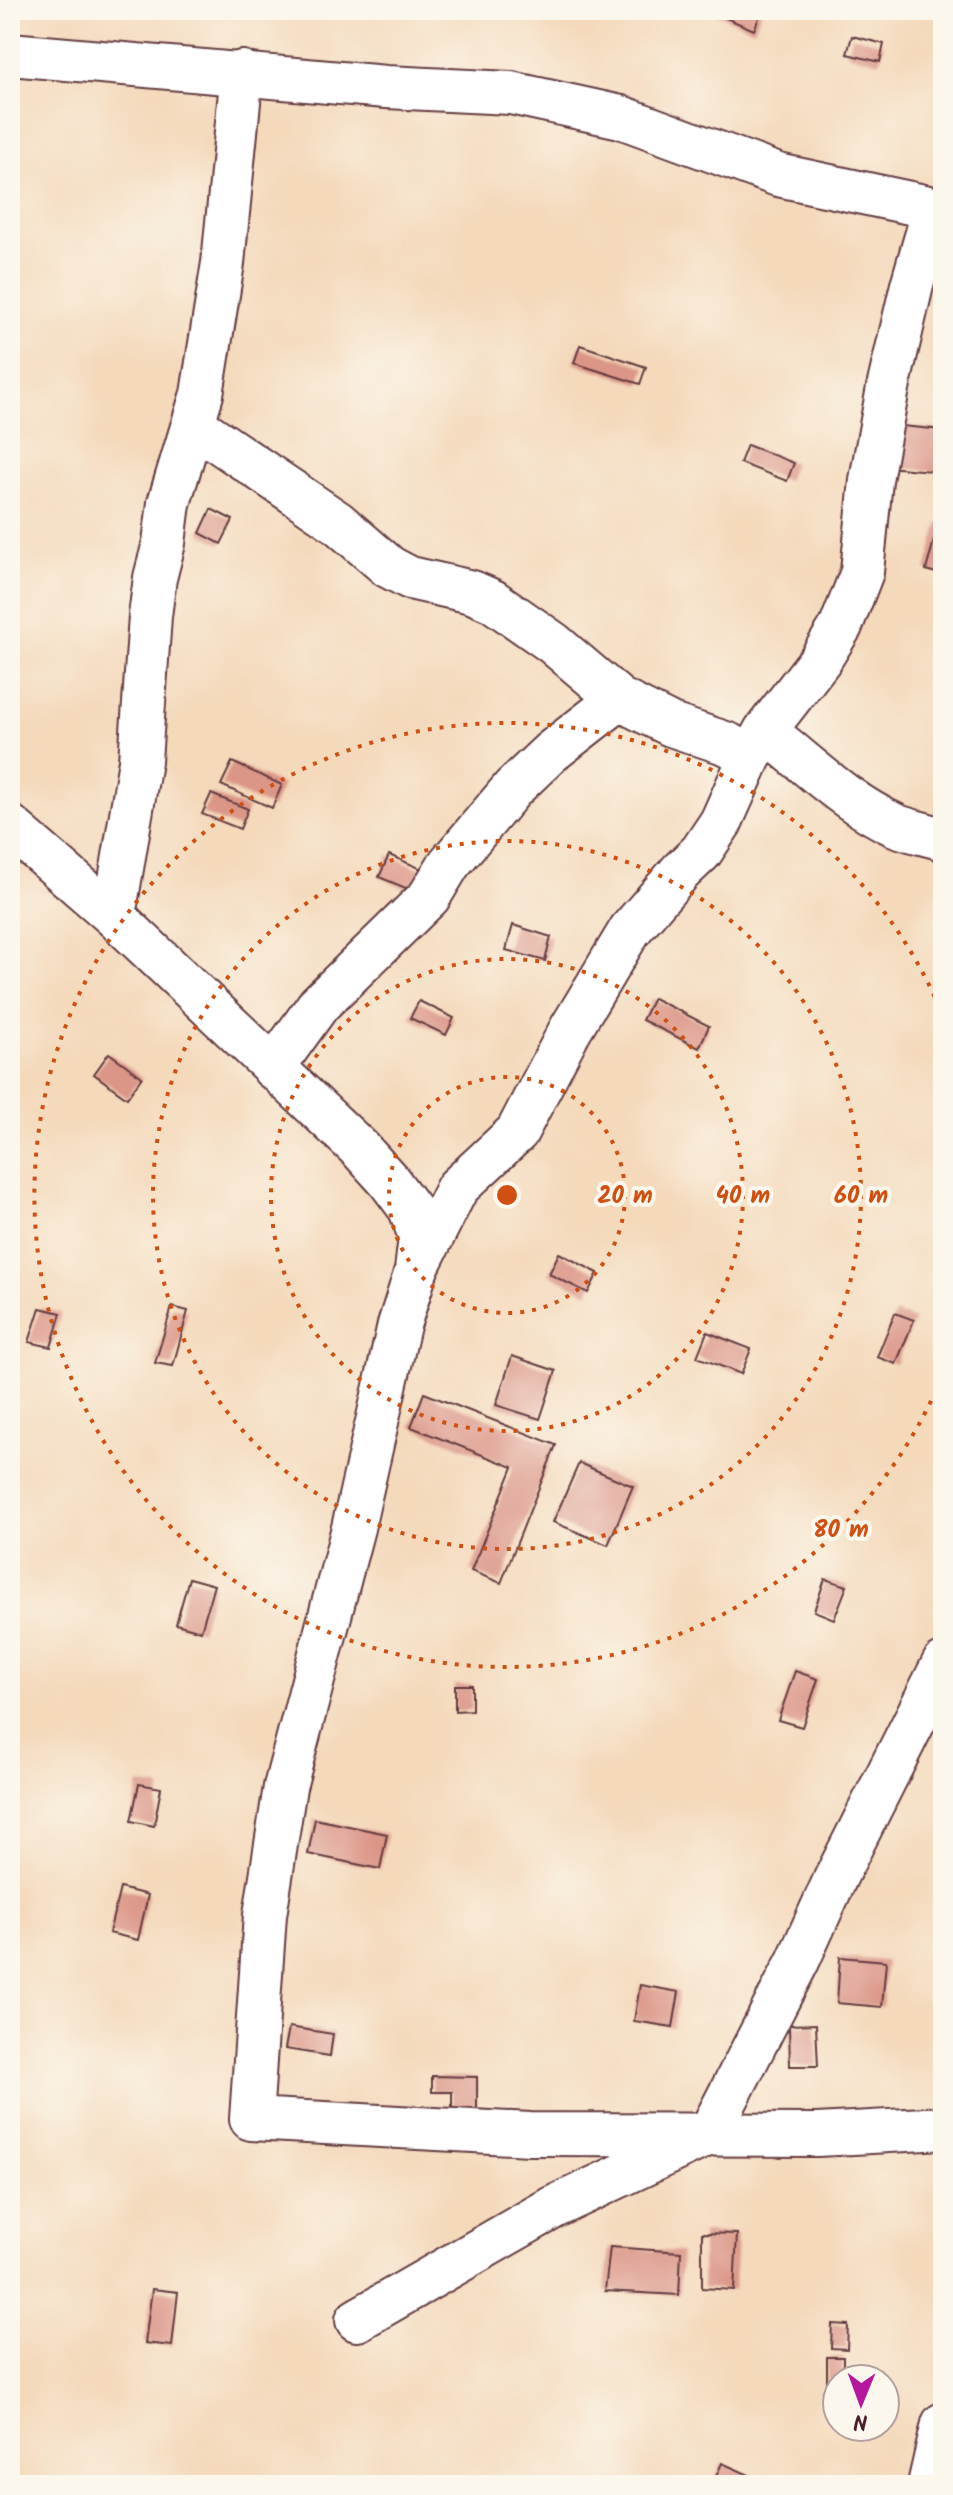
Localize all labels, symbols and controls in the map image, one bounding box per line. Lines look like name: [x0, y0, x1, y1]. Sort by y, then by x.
text: 20 m: [597, 1177, 653, 1216]
text: 40 m: [716, 1177, 770, 1216]
text: 60 m: [834, 1177, 888, 1216]
centre of rings: [493, 1181, 521, 1209]
text: 80 m: [813, 1511, 869, 1550]
north arrow: [821, 2363, 901, 2443]
text: N: [853, 2403, 868, 2438]

